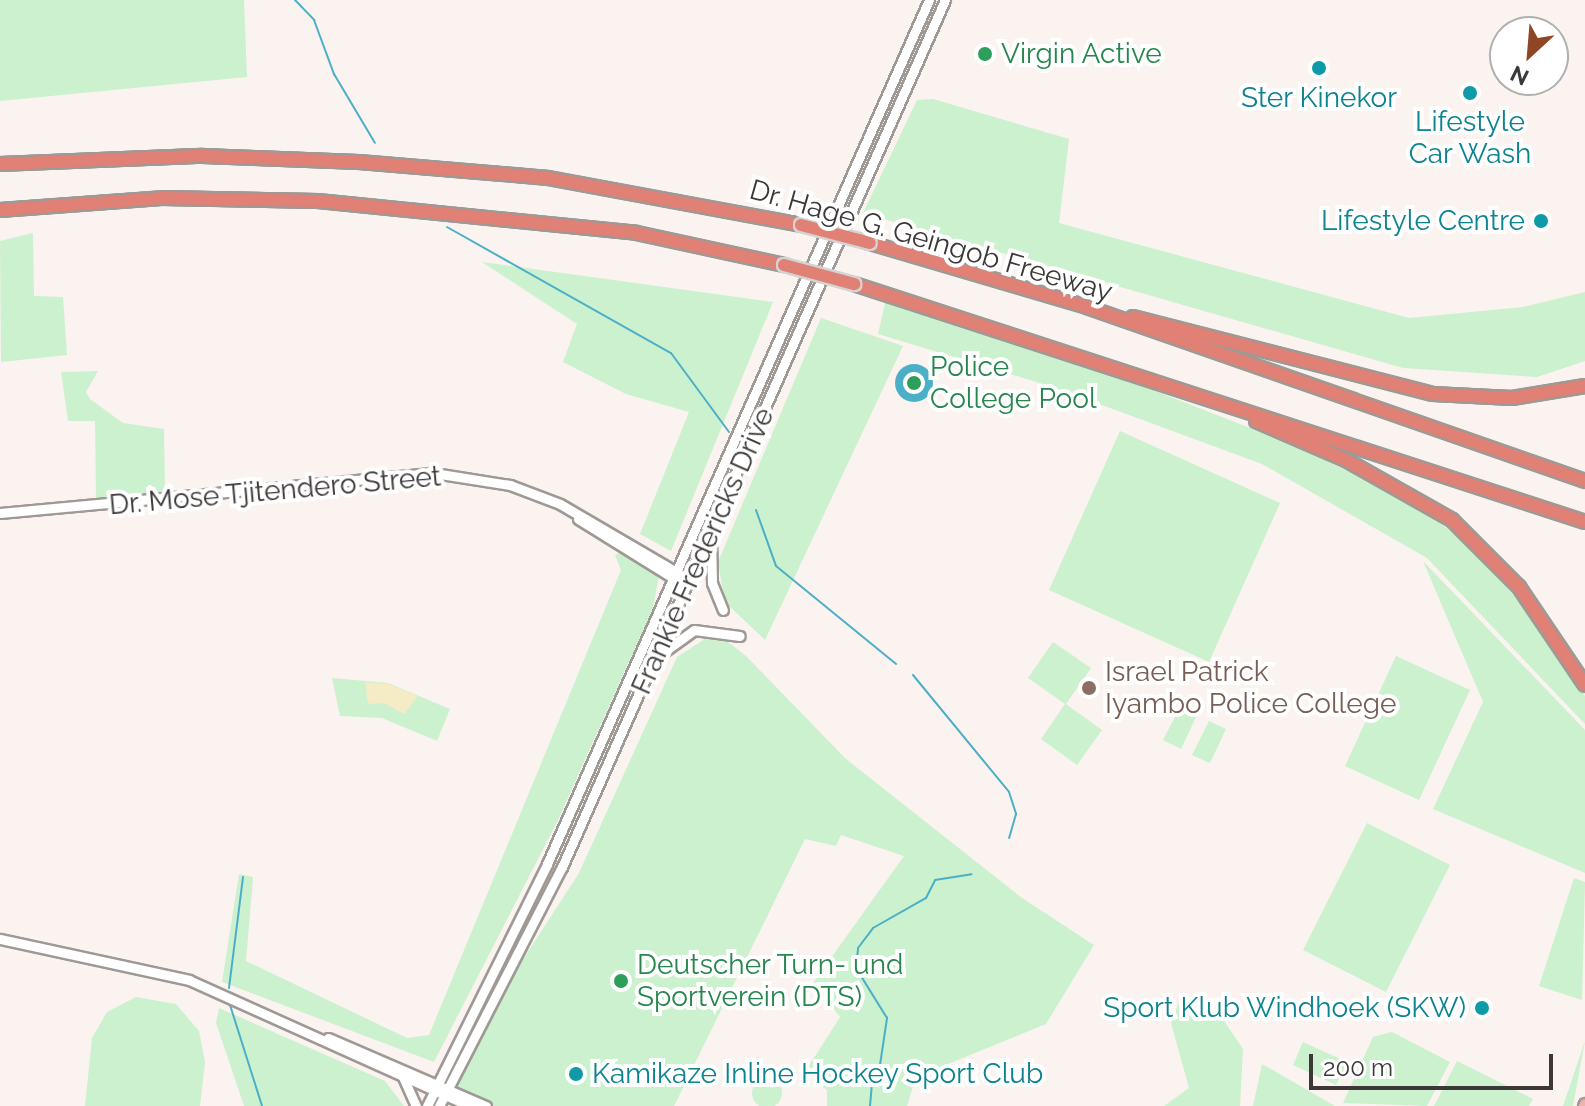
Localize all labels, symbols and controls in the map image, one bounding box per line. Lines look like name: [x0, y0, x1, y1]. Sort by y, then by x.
north arrow: [1489, 16, 1569, 96]
place label: Virgin Active: [1001, 37, 1163, 71]
marker: Virgin Active: [976, 45, 994, 63]
marker: Ster Kinekor: [1310, 59, 1328, 77]
text: N: [1506, 60, 1533, 91]
place label: Ster Kinekor: [1241, 81, 1397, 115]
marker: Lifestyle Car Wash: [1461, 84, 1479, 102]
place label: Lifestyle Car Wash: [1408, 105, 1532, 171]
street label: Dr. Hage G. Geingob Freeway: [746, 173, 1116, 309]
place label: Lifestyle Centre: [1321, 204, 1525, 238]
marker: Lifestyle Centre: [1532, 212, 1550, 230]
place label: Police College Pool: [930, 350, 1096, 416]
marker: Police College Pool: [905, 374, 923, 392]
street label: Frankie Fredericks Drive: [625, 403, 781, 699]
street label: Dr. Mose Tjitendero Street: [107, 460, 443, 522]
place label: Israel Patrick Iyambo Police College: [1105, 655, 1396, 721]
marker: Israel Patrick Iyambo Police College: [1080, 679, 1098, 697]
place label: Deutscher Turn- und Sportverein (DTS): [637, 948, 905, 1014]
marker: Deutscher Turn- und Sportverein (DTS): [612, 972, 630, 990]
place label: Sport Klub Windhoek (SKW): [1102, 991, 1466, 1025]
marker: Sport Klub Windhoek (SKW): [1473, 999, 1491, 1017]
scale bar: [1313, 1038, 1557, 1088]
text: 200 m: [1323, 1053, 1393, 1082]
place label: Kamikaze Inline Hockey Sport Club: [592, 1057, 1044, 1091]
marker: Kamikaze Inline Hockey Sport Club: [567, 1065, 585, 1083]

